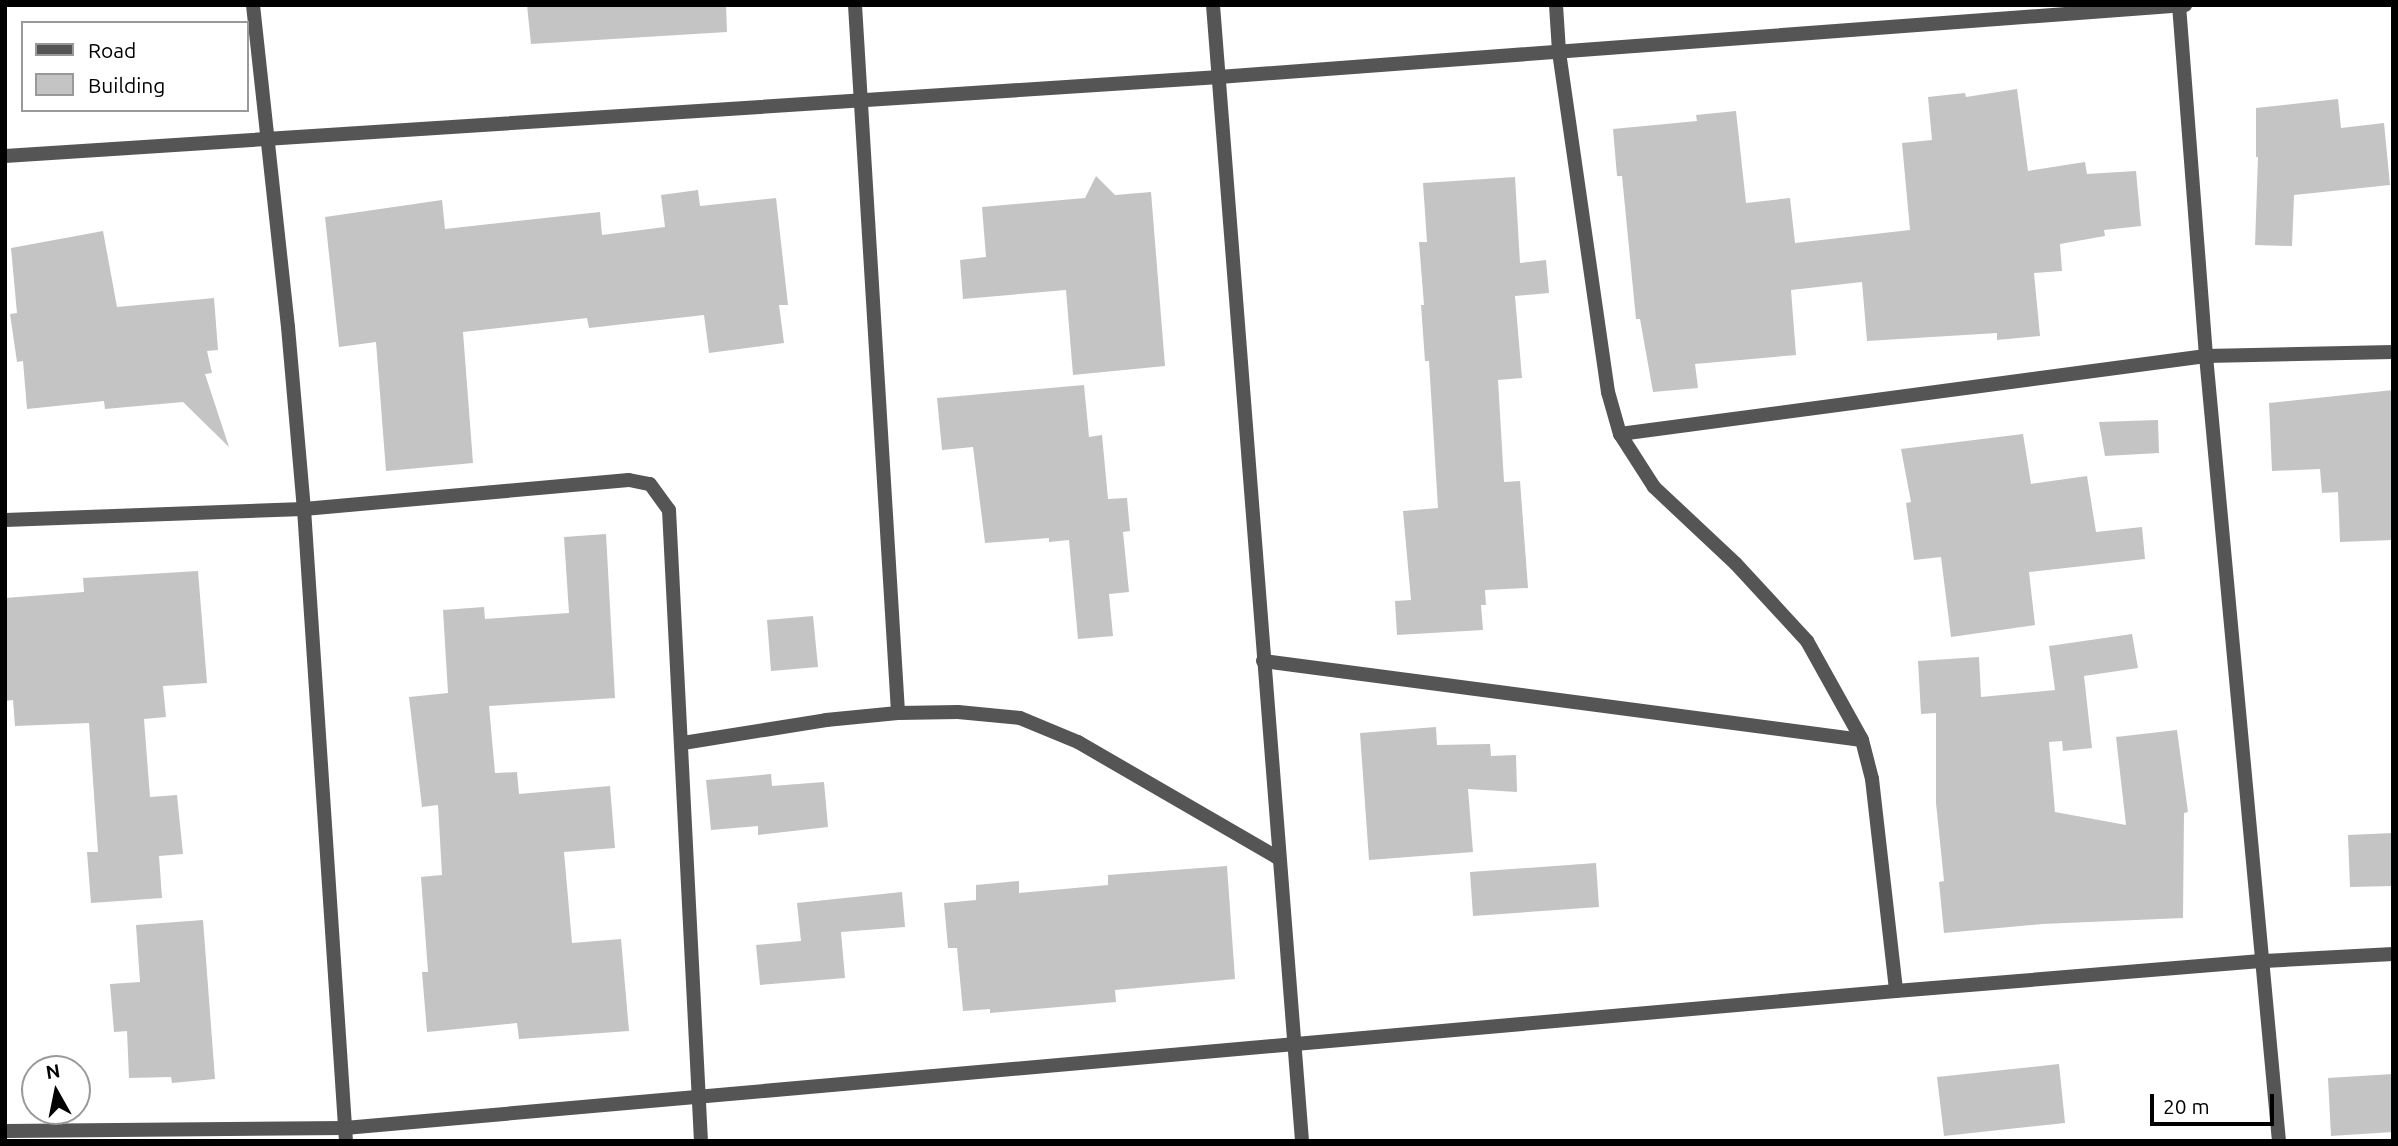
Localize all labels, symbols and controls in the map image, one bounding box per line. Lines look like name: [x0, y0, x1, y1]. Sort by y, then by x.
legend: [21, 21, 248, 112]
text: Road: [88, 38, 136, 62]
text: Building: [88, 73, 165, 97]
north arrow: [21, 1055, 91, 1125]
text: N: [44, 1059, 62, 1083]
scale bar: [2153, 1080, 2277, 1124]
text: 20 m: [2163, 1094, 2210, 1118]

